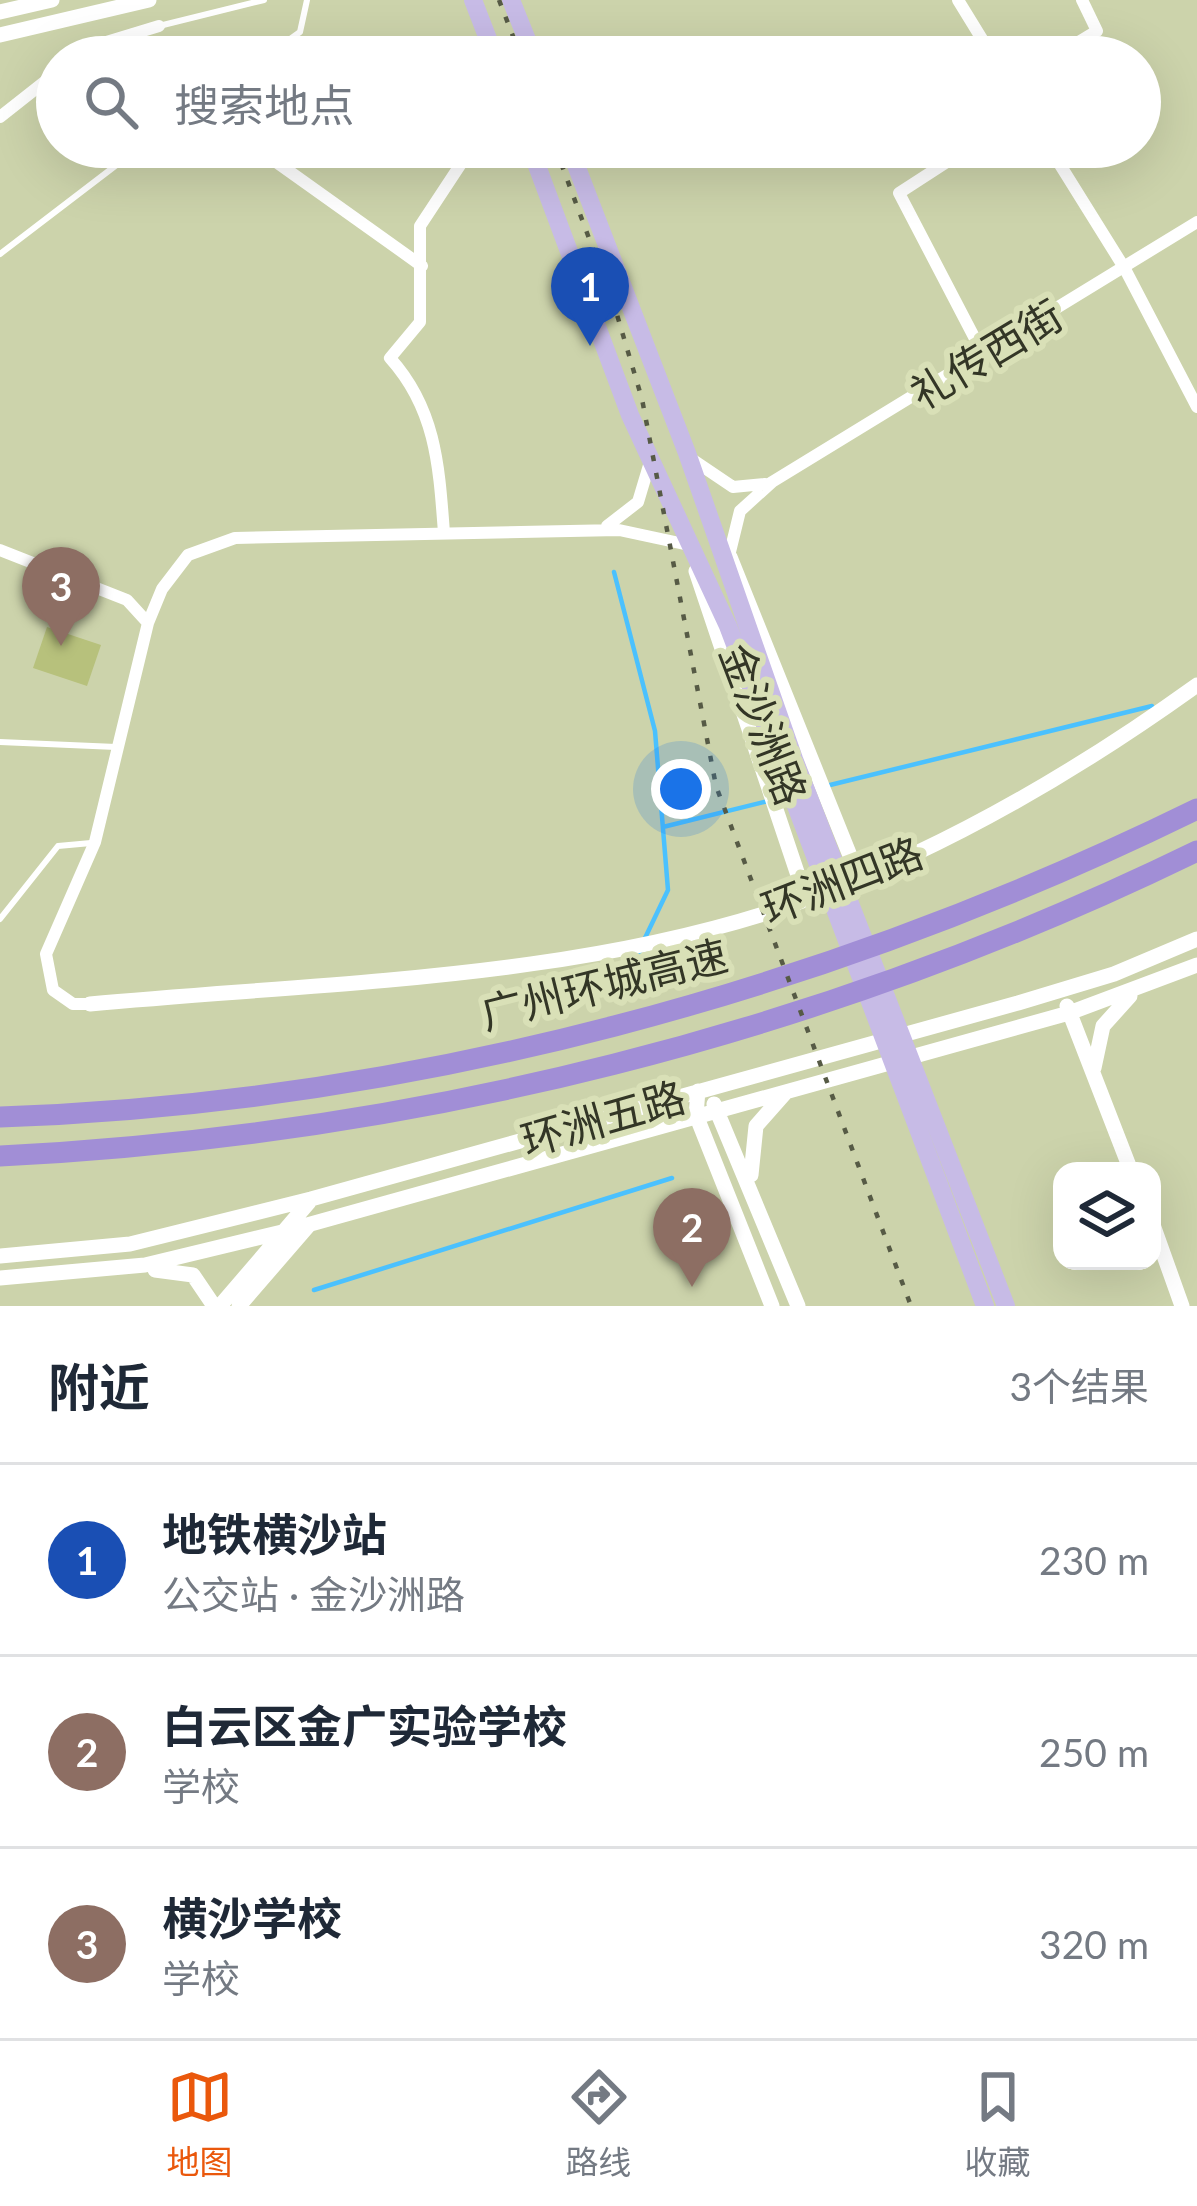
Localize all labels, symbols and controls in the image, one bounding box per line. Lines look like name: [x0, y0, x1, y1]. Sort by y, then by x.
search box: [36, 36, 1161, 168]
icon: search: [78, 69, 144, 135]
text: 搜索地点: [174, 78, 354, 132]
pin: 1: [551, 247, 629, 346]
street label: 礼传西街: [901, 289, 1071, 419]
pin: 3: [22, 547, 100, 646]
street label: 金沙洲路: [711, 637, 817, 811]
your location: [651, 759, 711, 819]
street label: 环洲四路: [755, 827, 929, 933]
street label: 广州环城高速: [476, 929, 732, 1039]
street label: 环洲五路: [515, 1071, 691, 1165]
map controls: [1053, 1162, 1161, 1270]
button: layers: [1053, 1162, 1161, 1270]
pin: 2: [653, 1188, 731, 1287]
text: 附近: [48, 1356, 150, 1417]
text: 3个结果: [1009, 1363, 1149, 1409]
text: 地铁横沙站: [162, 1507, 387, 1561]
text: 1: [76, 1537, 98, 1583]
text: 230 m: [1039, 1537, 1149, 1583]
text: 公交站 · 金沙洲路: [162, 1571, 465, 1617]
text: 白云区金广实验学校: [162, 1699, 567, 1753]
text: 2: [76, 1729, 98, 1775]
text: 250 m: [1039, 1729, 1149, 1775]
text: 学校: [162, 1763, 240, 1809]
text: 横沙学校: [162, 1891, 342, 1945]
text: 3: [76, 1921, 98, 1967]
text: 320 m: [1039, 1921, 1149, 1967]
text: 学校: [162, 1955, 240, 2001]
tab: 地图: [167, 2064, 233, 2184]
tab: 路线: [566, 2064, 632, 2184]
tab: 收藏: [965, 2064, 1031, 2184]

